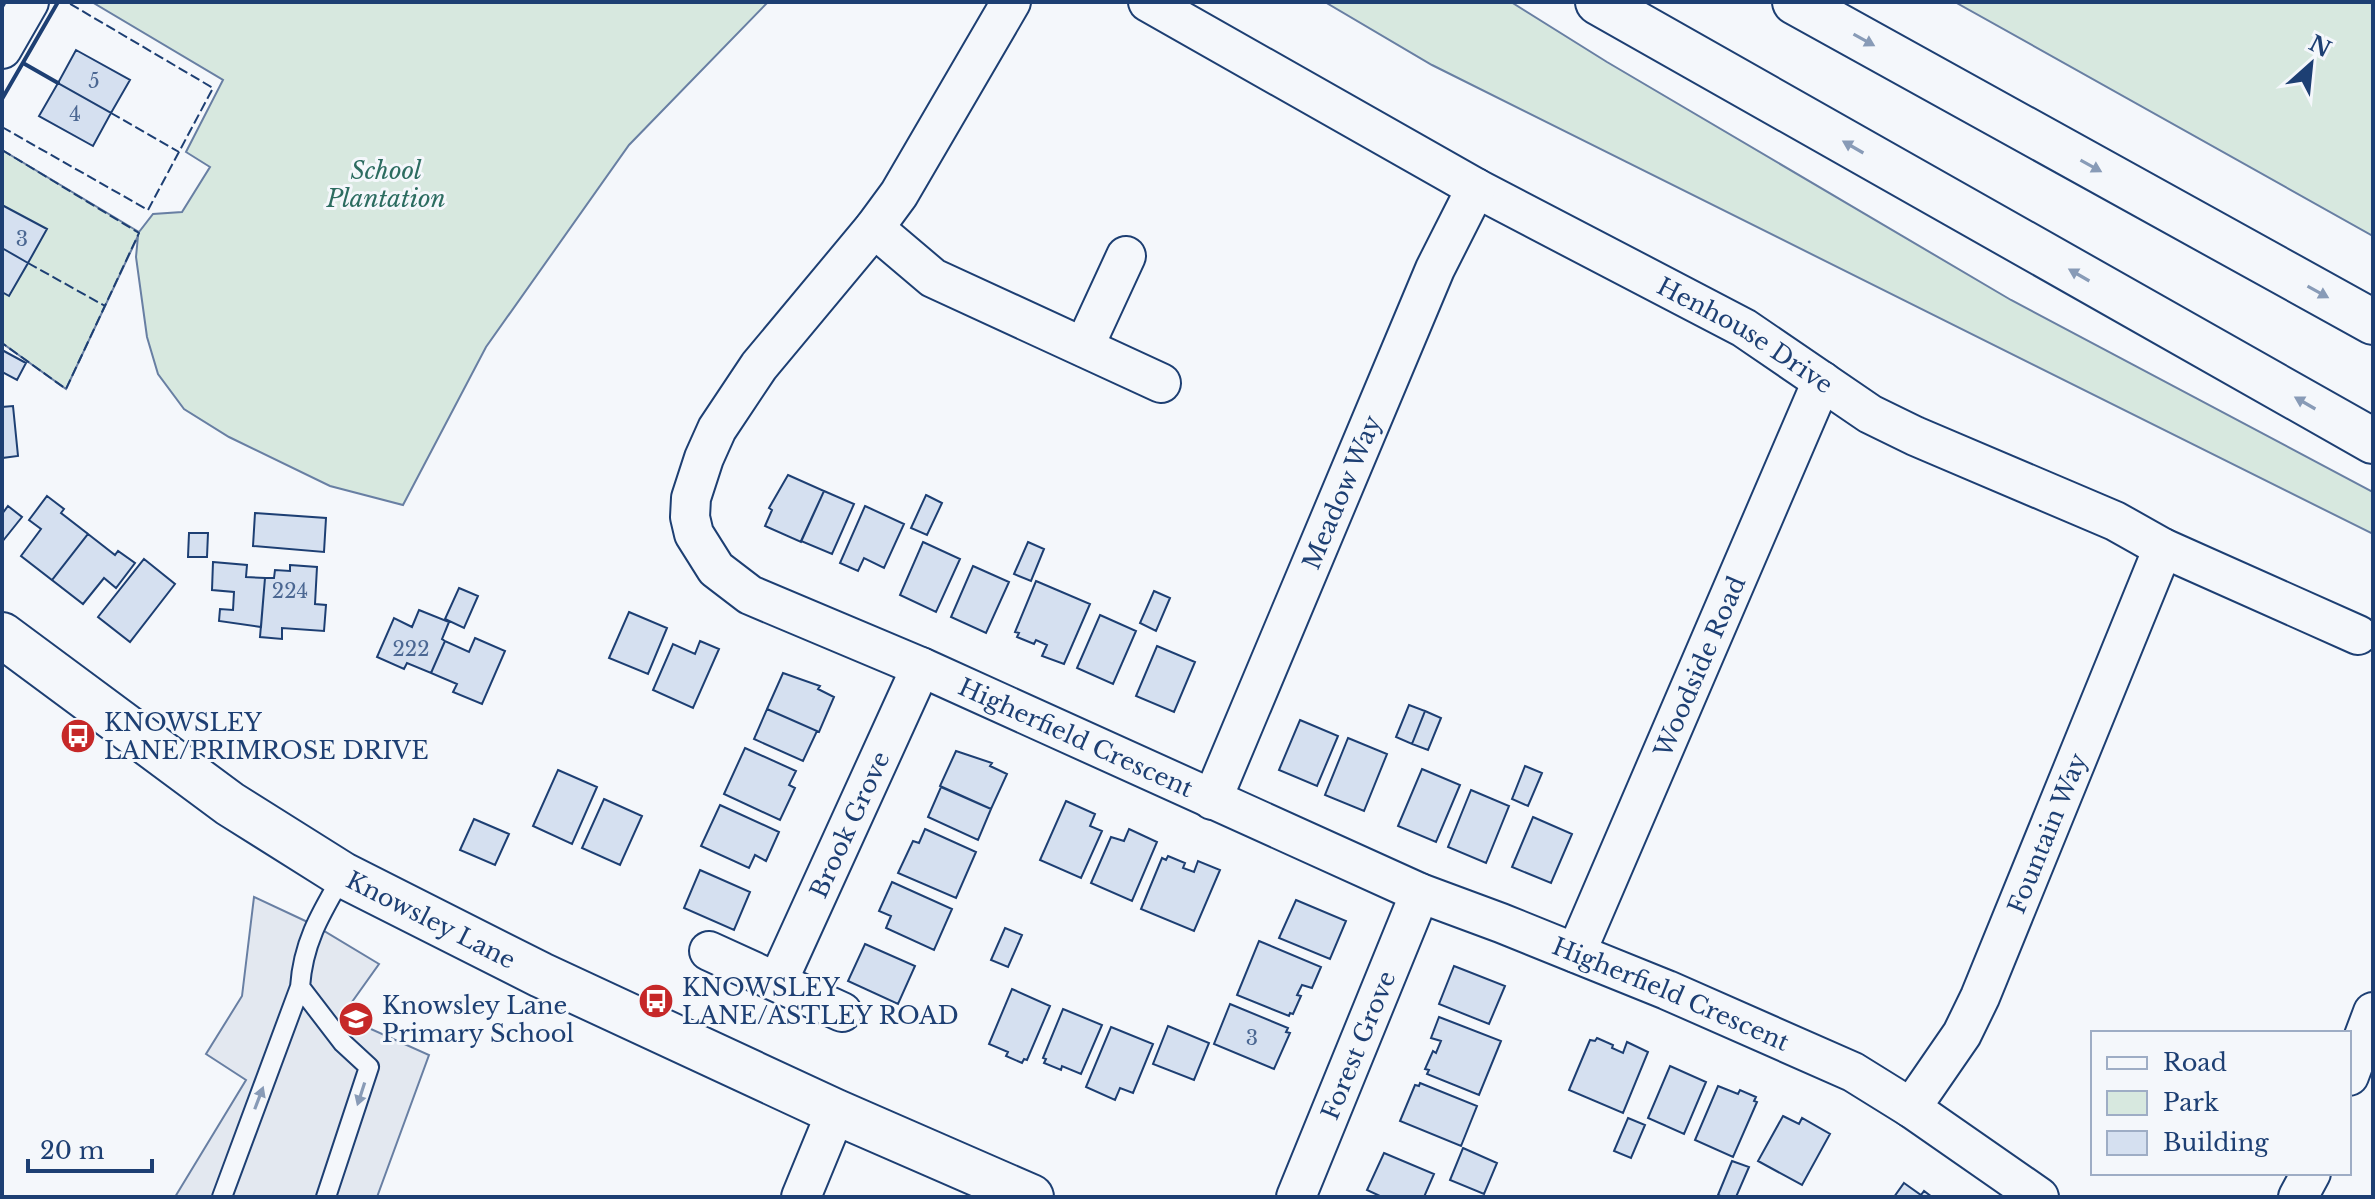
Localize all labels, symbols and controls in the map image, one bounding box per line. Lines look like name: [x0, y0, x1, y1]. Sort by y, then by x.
north arrow: [2271, 24, 2351, 104]
text: N: [2305, 30, 2335, 63]
one-way arrow: [1852, 33, 1875, 47]
house number: 5: [88, 69, 100, 93]
house number: 4: [69, 102, 81, 126]
one-way arrow: [1842, 140, 1864, 154]
park label: School Plantation: [325, 156, 446, 213]
one-way arrow: [2080, 159, 2102, 173]
house number: 3: [16, 227, 28, 251]
one-way arrow: [2068, 268, 2090, 282]
street label: Henhouse Drive: [1653, 271, 1839, 399]
one-way arrow: [2307, 285, 2330, 299]
one-way arrow: [2294, 396, 2316, 410]
street label: Meadow Way: [1296, 410, 1387, 573]
street label: Woodside Road: [1647, 572, 1751, 762]
house number: 224: [272, 579, 308, 603]
house number: 222: [393, 637, 429, 661]
street label: Higherfield Crescent: [954, 672, 1198, 803]
place label: KNOWSLEY LANE/PRIMROSE DRIVE: [104, 708, 429, 765]
bus stop icon: KNOWSLEY LANE/PRIMROSE DRIVE: [59, 717, 97, 755]
street label: Brook Grove: [803, 747, 895, 902]
street label: Fountain Way: [2001, 748, 2093, 918]
street label: Knowsley Lane: [342, 865, 520, 974]
street label: Higherfield Crescent: [1548, 931, 1794, 1057]
street label: Forest Grove: [1315, 967, 1401, 1124]
place label: KNOWSLEY LANE/ASTLEY ROAD: [682, 973, 959, 1030]
bus stop icon: KNOWSLEY LANE/ASTLEY ROAD: [637, 982, 675, 1020]
place label: Knowsley Lane Primary School: [382, 991, 574, 1048]
school or university icon: Knowsley Lane Primary School: [337, 1000, 375, 1038]
house number: 3: [1246, 1026, 1258, 1050]
legend: [2091, 1031, 2351, 1175]
text: Road: [2163, 1048, 2227, 1077]
one-way arrow: [354, 1082, 366, 1106]
one-way arrow: [253, 1086, 266, 1110]
text: Park: [2163, 1088, 2219, 1117]
scale bar: [28, 1123, 152, 1173]
text: Building: [2163, 1128, 2269, 1157]
text: 20 m: [40, 1136, 105, 1165]

